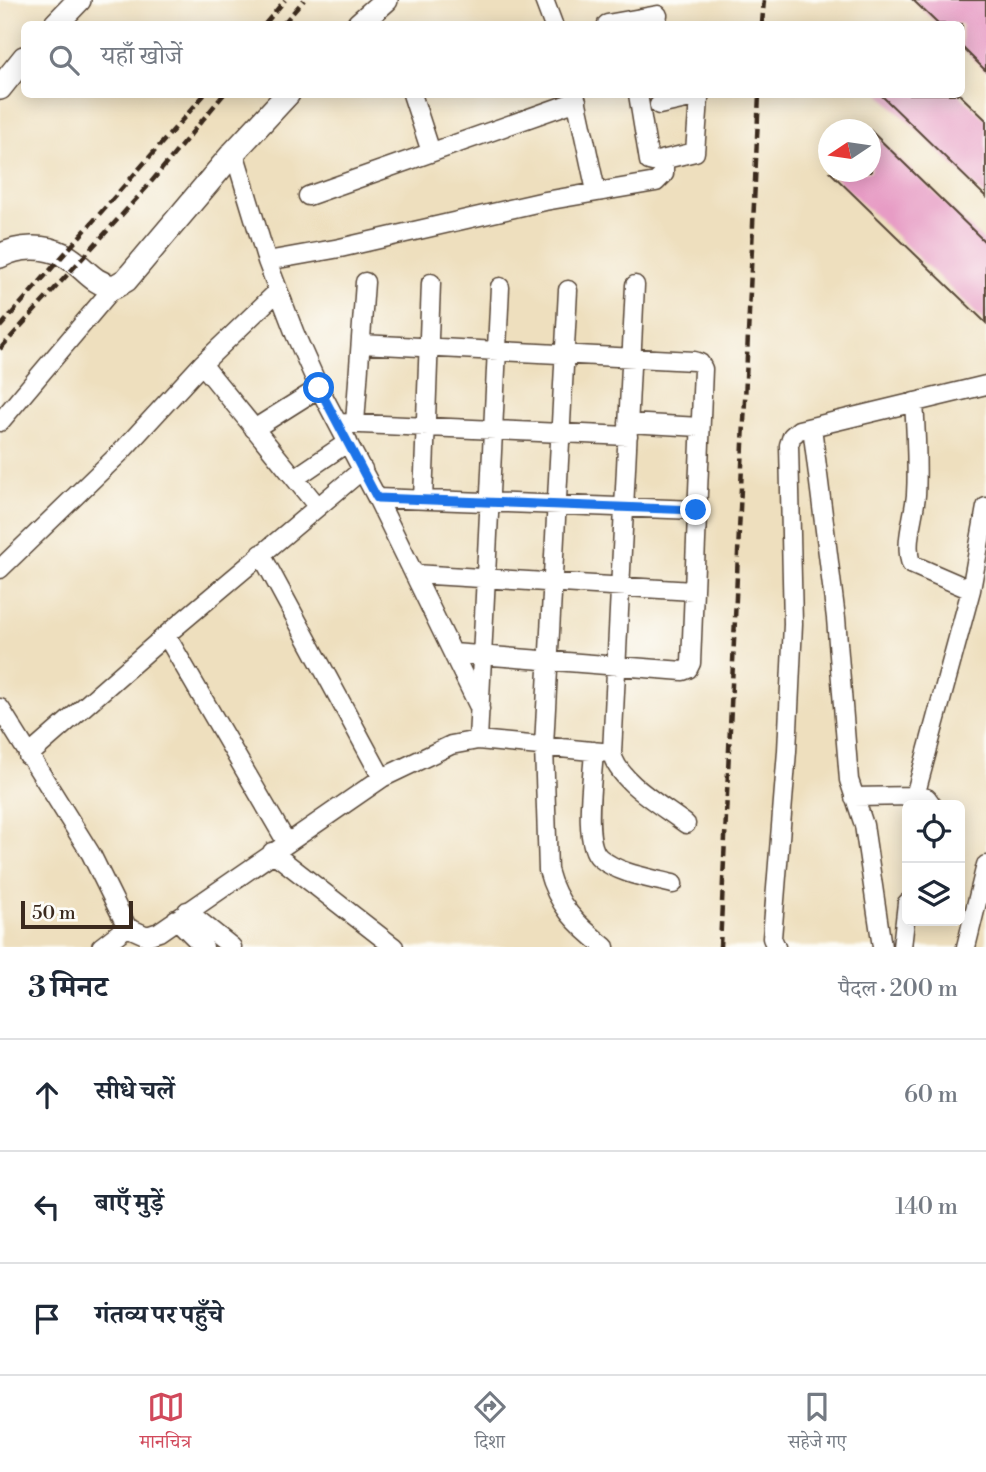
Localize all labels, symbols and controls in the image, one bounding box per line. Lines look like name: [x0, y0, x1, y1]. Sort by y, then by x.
search box: [21, 21, 965, 98]
text: यहाँ खोजें: [101, 40, 182, 72]
icon: search: [45, 41, 83, 79]
north arrow: [818, 119, 881, 182]
route start: [303, 372, 334, 403]
route end: [680, 494, 711, 525]
map controls: [902, 800, 965, 926]
button: locate: [902, 800, 965, 863]
button: layers: [902, 863, 965, 926]
scale bar: [21, 898, 133, 930]
text: 50 m: [32, 901, 76, 925]
text: 3 मिनट: [28, 969, 108, 1007]
text: पैदल · 200 m: [839, 975, 958, 1003]
text: सीधे चलें: [95, 1075, 175, 1107]
icon: ahead: [28, 1076, 66, 1114]
text: 60 m: [904, 1081, 958, 1109]
text: बाएँ मुड़ें: [95, 1187, 164, 1219]
icon: left: [28, 1188, 66, 1226]
text: 140 m: [895, 1193, 958, 1221]
text: गंतव्य पर पहुँचे: [95, 1299, 224, 1331]
icon: arrive: [28, 1300, 66, 1338]
tab: मानचित्र: [140, 1388, 191, 1460]
tab: दिशा: [471, 1388, 509, 1460]
tab: सहेजे गए: [788, 1388, 846, 1460]

